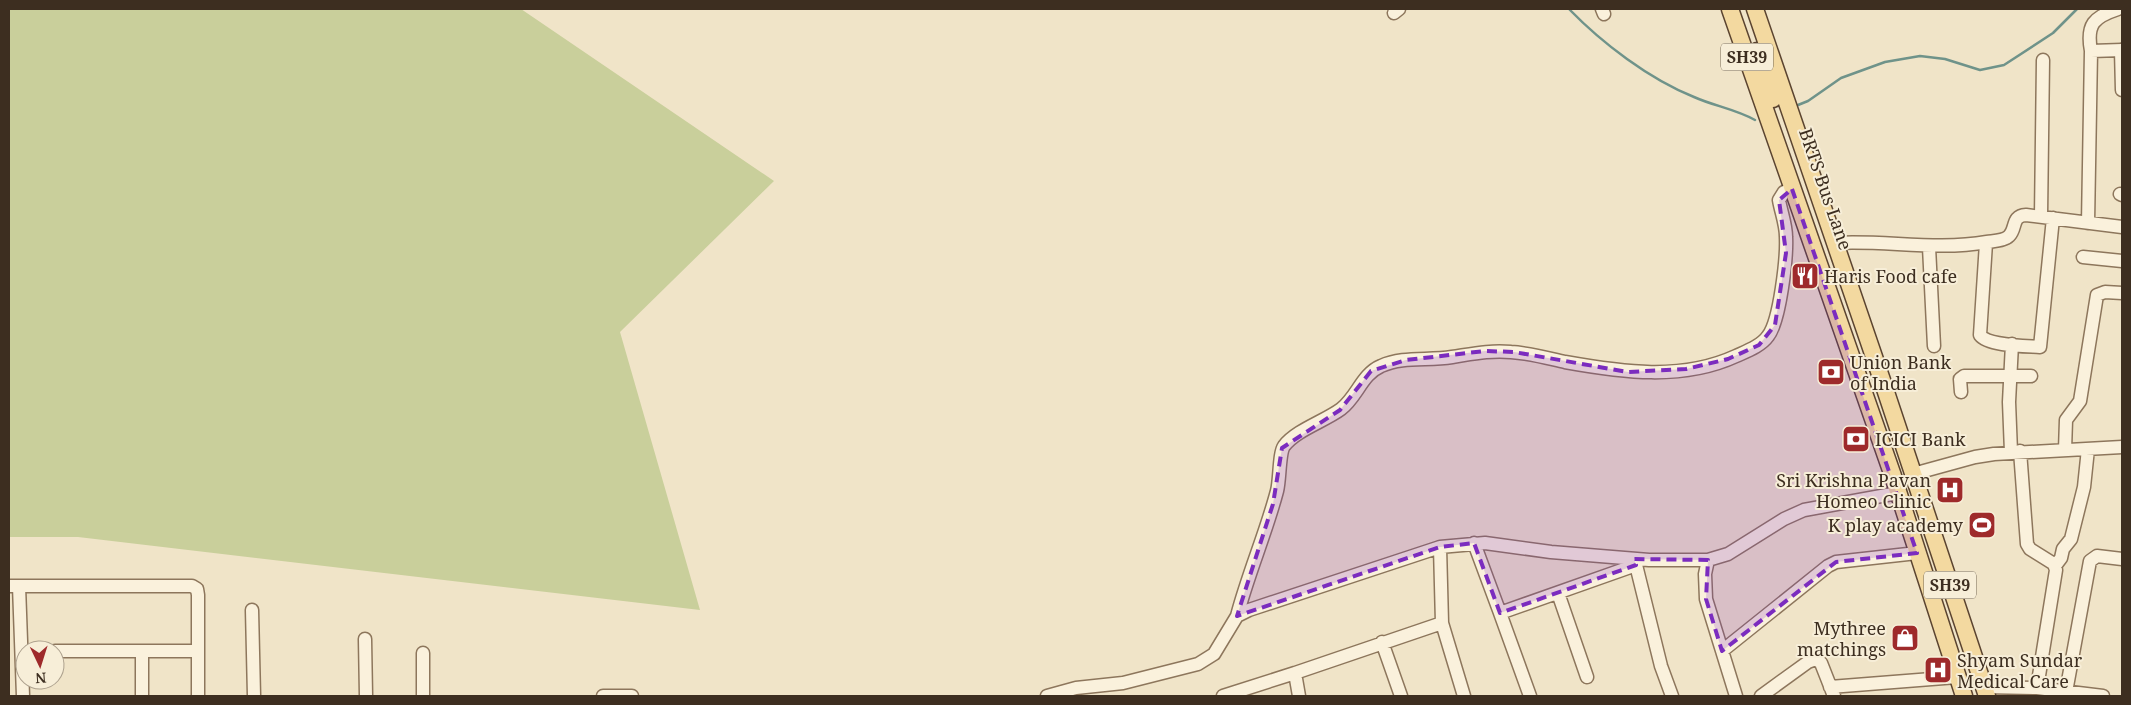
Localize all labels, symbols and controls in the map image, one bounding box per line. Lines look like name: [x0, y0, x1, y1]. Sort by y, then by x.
road number: SH39: [1721, 44, 1773, 70]
street label: BRTS Bus Lane: [1794, 125, 1858, 253]
restaurant icon: Haris Food cafe: [1790, 261, 1820, 291]
place label: Haris Food cafe: [1824, 264, 1957, 288]
place label: Union Bank of India: [1850, 350, 1951, 395]
bank icon: Union Bank of India: [1816, 357, 1846, 387]
bank icon: ICICI Bank: [1841, 424, 1871, 454]
place label: ICICI Bank: [1875, 427, 1966, 451]
place label: Sri Krishna Pavan Homeo Clinic: [1776, 468, 1931, 513]
hospital icon: Sri Krishna Pavan Homeo Clinic: [1935, 475, 1965, 505]
sports icon: K play academy: [1967, 510, 1997, 540]
place label: K play academy: [1828, 513, 1964, 537]
road number: SH39: [1924, 572, 1976, 598]
place label: Mythree matchings: [1797, 616, 1886, 661]
shop icon: Mythree matchings: [1890, 623, 1920, 653]
north arrow: [15, 640, 65, 690]
place label: Shyam Sundar Medical Care: [1957, 648, 2083, 693]
hospital icon: Shyam Sundar Medical Care: [1923, 655, 1953, 685]
text: N: [35, 669, 47, 688]

